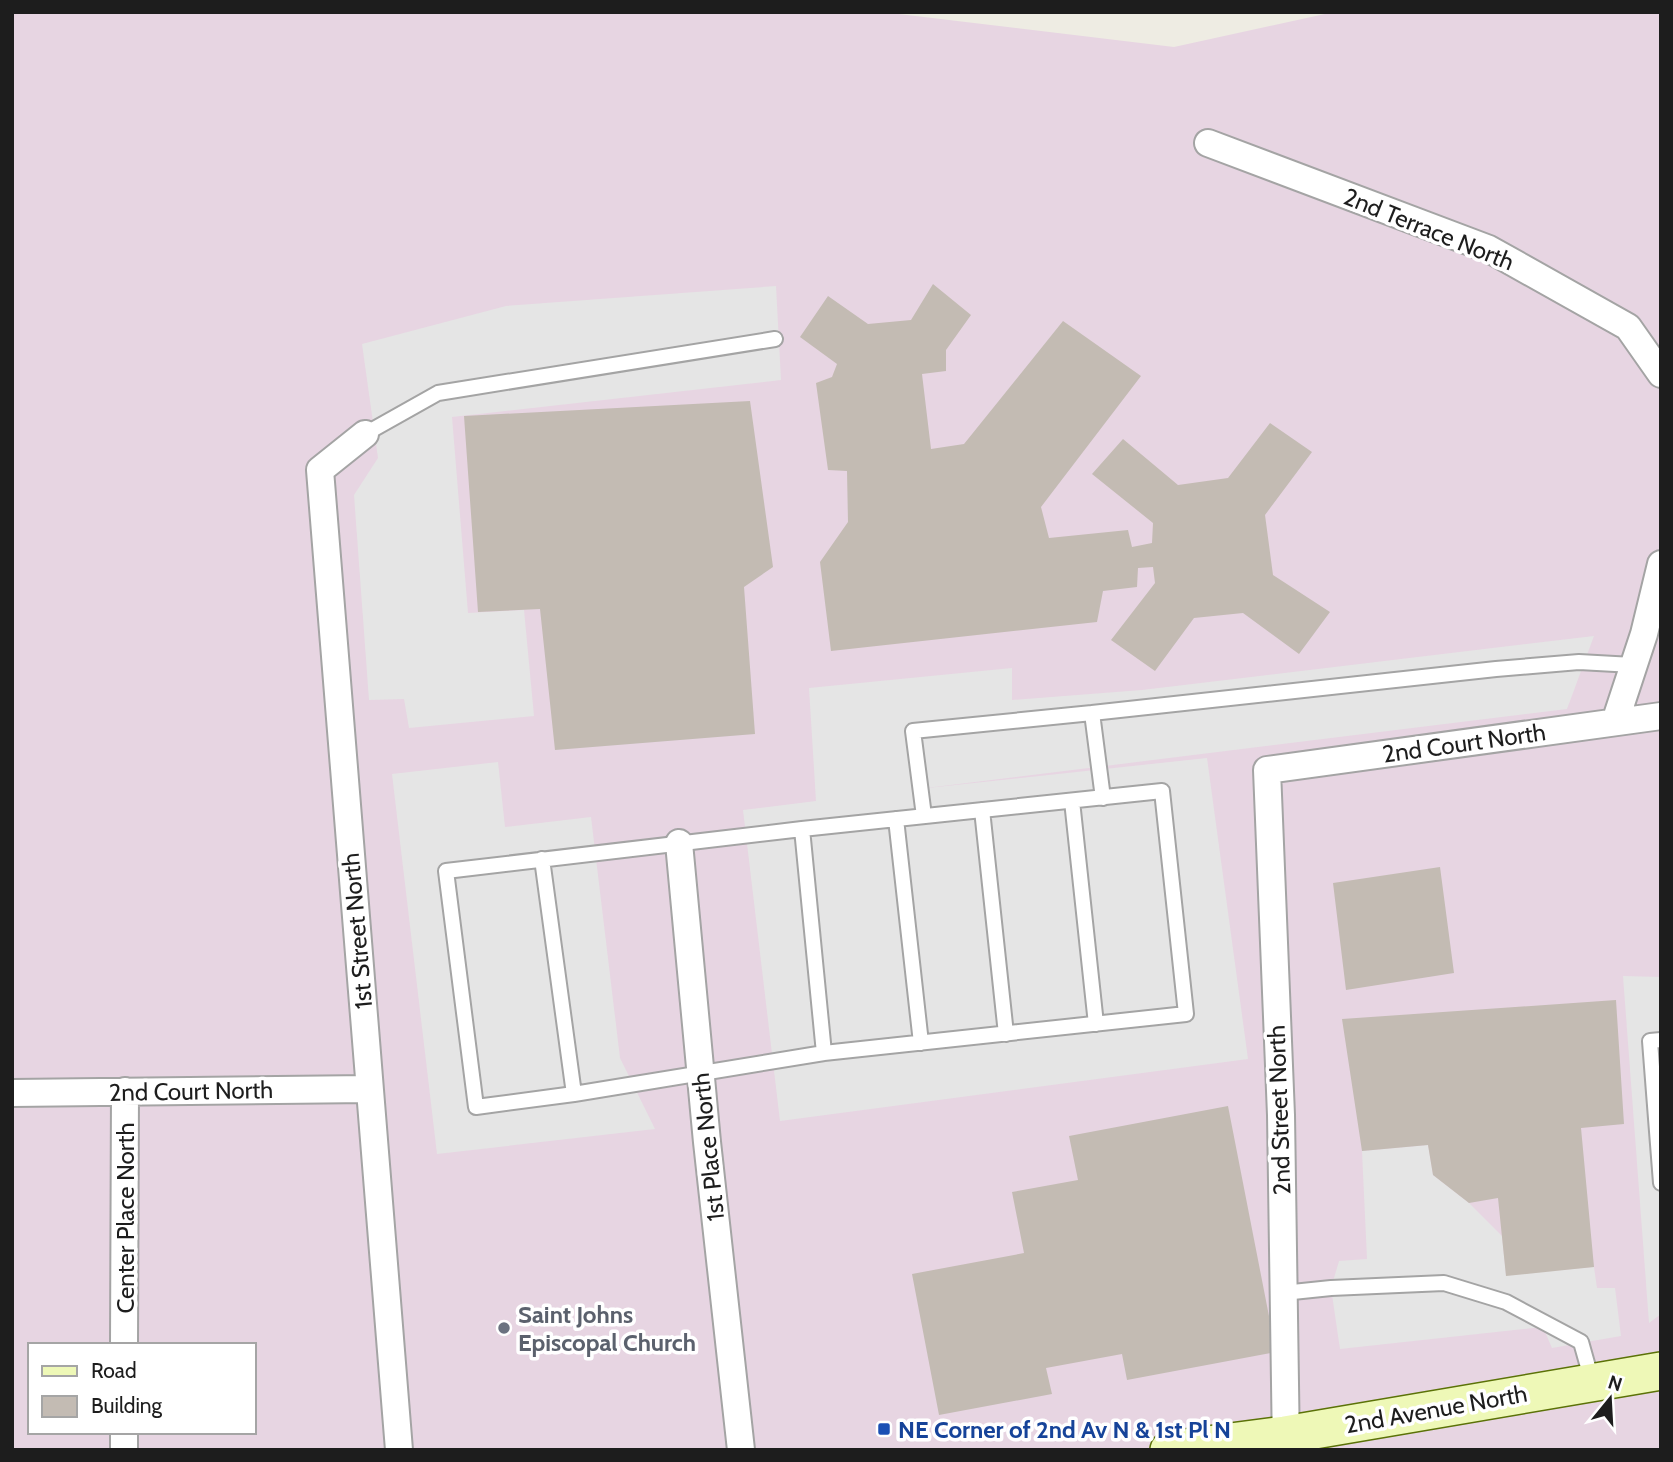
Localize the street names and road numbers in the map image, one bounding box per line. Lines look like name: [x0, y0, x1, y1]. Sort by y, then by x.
street label: 2nd Terrace North: [1340, 182, 1518, 276]
street label: 2nd Court North: [1381, 717, 1547, 769]
street label: 1st Street North: [336, 852, 378, 1010]
street label: 2nd Street North: [1262, 1024, 1296, 1196]
street label: 1st Place North: [686, 1071, 730, 1223]
street label: 2nd Court North: [109, 1075, 273, 1107]
street label: Center Place North: [111, 1123, 140, 1313]
street label: 2nd Avenue North: [1343, 1379, 1529, 1439]

